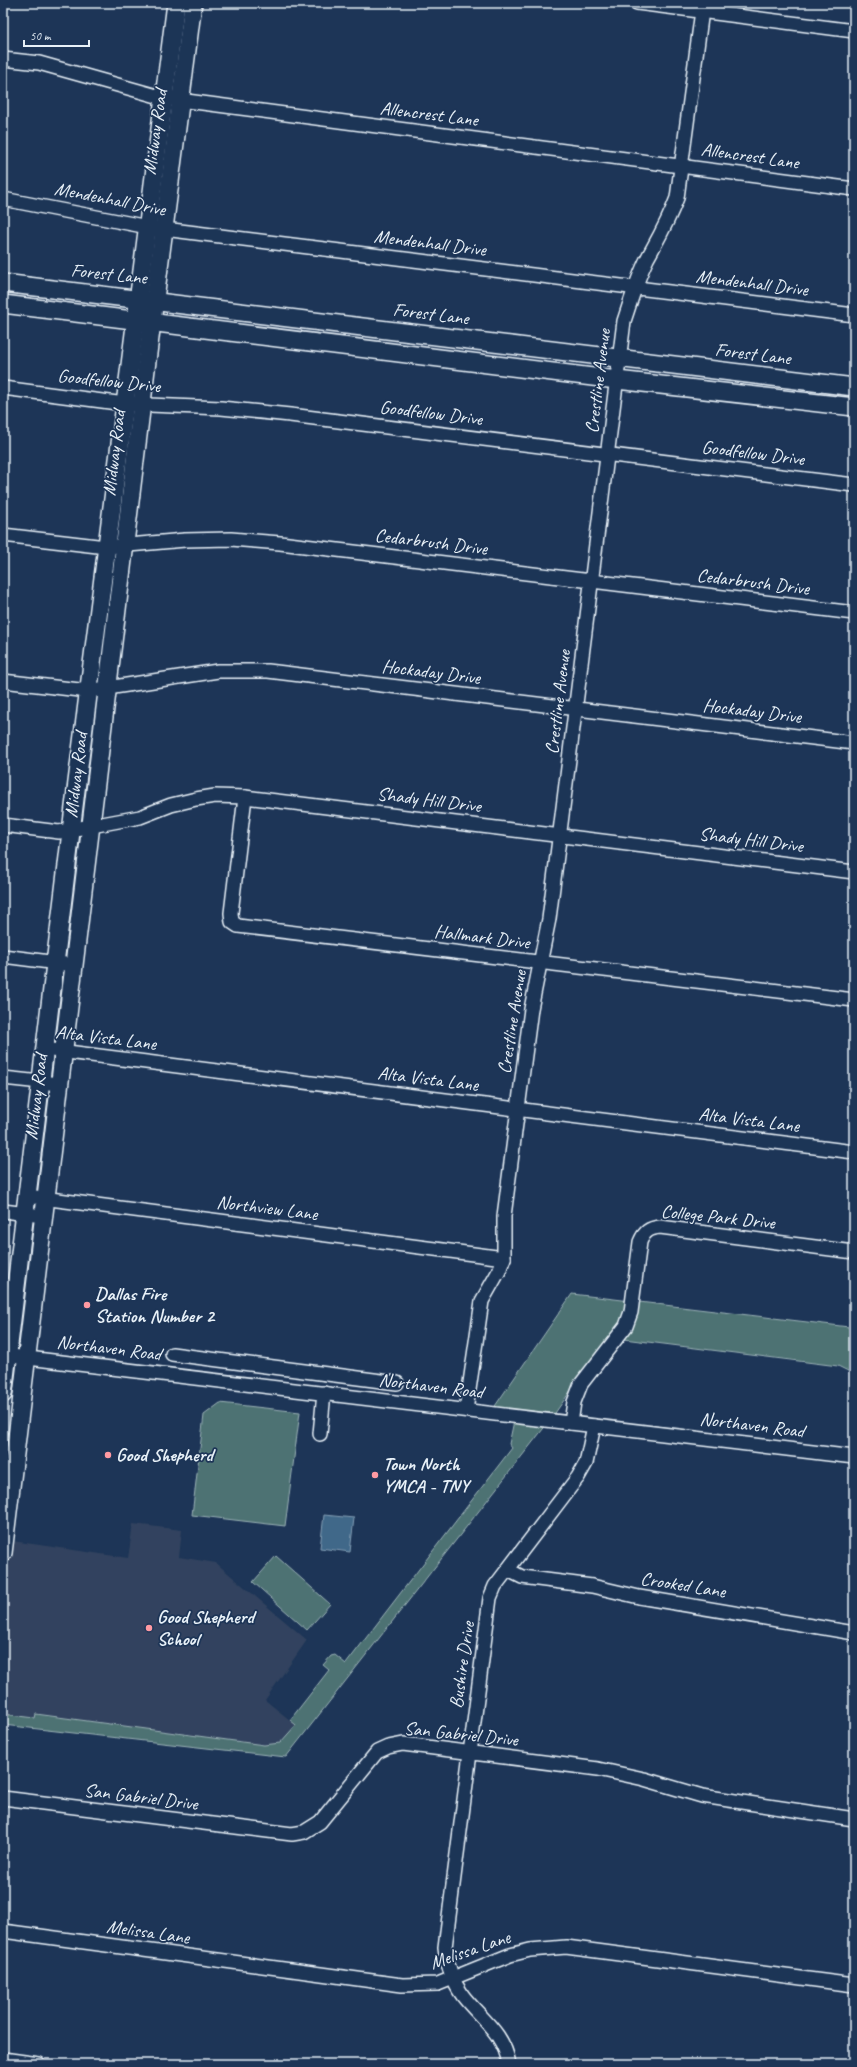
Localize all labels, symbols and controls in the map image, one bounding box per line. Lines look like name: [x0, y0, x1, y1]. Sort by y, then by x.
scale bar: [24, 22, 89, 48]
text: 50 m: [30, 28, 52, 44]
street label: Midway Road: [137, 84, 173, 176]
street label: Allencrest Lane: [379, 96, 481, 132]
street label: Allencrest Lane: [700, 137, 802, 175]
street label: Mendenhall Drive: [53, 177, 169, 222]
street label: Mendenhall Drive: [373, 224, 489, 262]
street label: Forest Lane: [70, 258, 150, 290]
street label: Mendenhall Drive: [695, 264, 811, 302]
street label: Forest Lane: [392, 297, 472, 331]
street label: Crestline Avenue: [580, 326, 617, 434]
street label: Forest Lane: [714, 337, 794, 371]
street label: Goodfellow Drive: [56, 364, 163, 399]
street label: Goodfellow Drive: [378, 395, 485, 431]
street label: Midway Road: [97, 405, 132, 497]
street label: Goodfellow Drive: [700, 435, 807, 471]
street label: Cedarbrush Drive: [373, 523, 490, 561]
street label: Cedarbrush Drive: [695, 563, 812, 601]
street label: Crestline Avenue: [540, 647, 577, 755]
street label: Hockaday Drive: [380, 654, 483, 690]
street label: Hockaday Drive: [701, 693, 804, 729]
street label: Midway Road: [59, 727, 94, 819]
street label: Shady Hill Drive: [376, 782, 484, 818]
street label: Shady Hill Drive: [698, 822, 806, 858]
street label: Hallmark Drive: [433, 919, 533, 955]
street label: Crestline Avenue: [492, 967, 532, 1076]
street label: Alta Vista Lane: [54, 1020, 159, 1056]
street label: Midway Road: [19, 1049, 54, 1141]
street label: Alta Vista Lane: [376, 1061, 481, 1097]
street label: Alta Vista Lane: [697, 1102, 802, 1138]
street label: Northview Lane: [215, 1190, 321, 1226]
street label: College Park Drive: [660, 1199, 778, 1235]
place label: Dallas Fire Station Number 2: [95, 1282, 217, 1328]
marker: Dallas Fire Station Number 2: [82, 1300, 92, 1310]
street label: Northaven Road: [55, 1330, 165, 1367]
street label: Northaven Road: [377, 1368, 487, 1405]
street label: Northaven Road: [698, 1407, 808, 1444]
place label: Good Shepherd: [116, 1443, 216, 1467]
marker: Good Shepherd: [103, 1450, 113, 1460]
place label: Town North YMCA - TNY: [383, 1452, 473, 1498]
marker: Town North YMCA - TNY: [370, 1470, 380, 1480]
street label: Crooked Lane: [639, 1566, 729, 1604]
place label: Good Shepherd School: [157, 1605, 257, 1651]
street label: Bushire Drive: [444, 1618, 480, 1710]
marker: Good Shepherd School: [144, 1623, 154, 1633]
street label: San Gabriel Drive: [403, 1716, 521, 1752]
street label: San Gabriel Drive: [83, 1778, 201, 1816]
street label: Melissa Lane: [105, 1914, 193, 1950]
street label: Melissa Lane: [427, 1925, 515, 1975]

